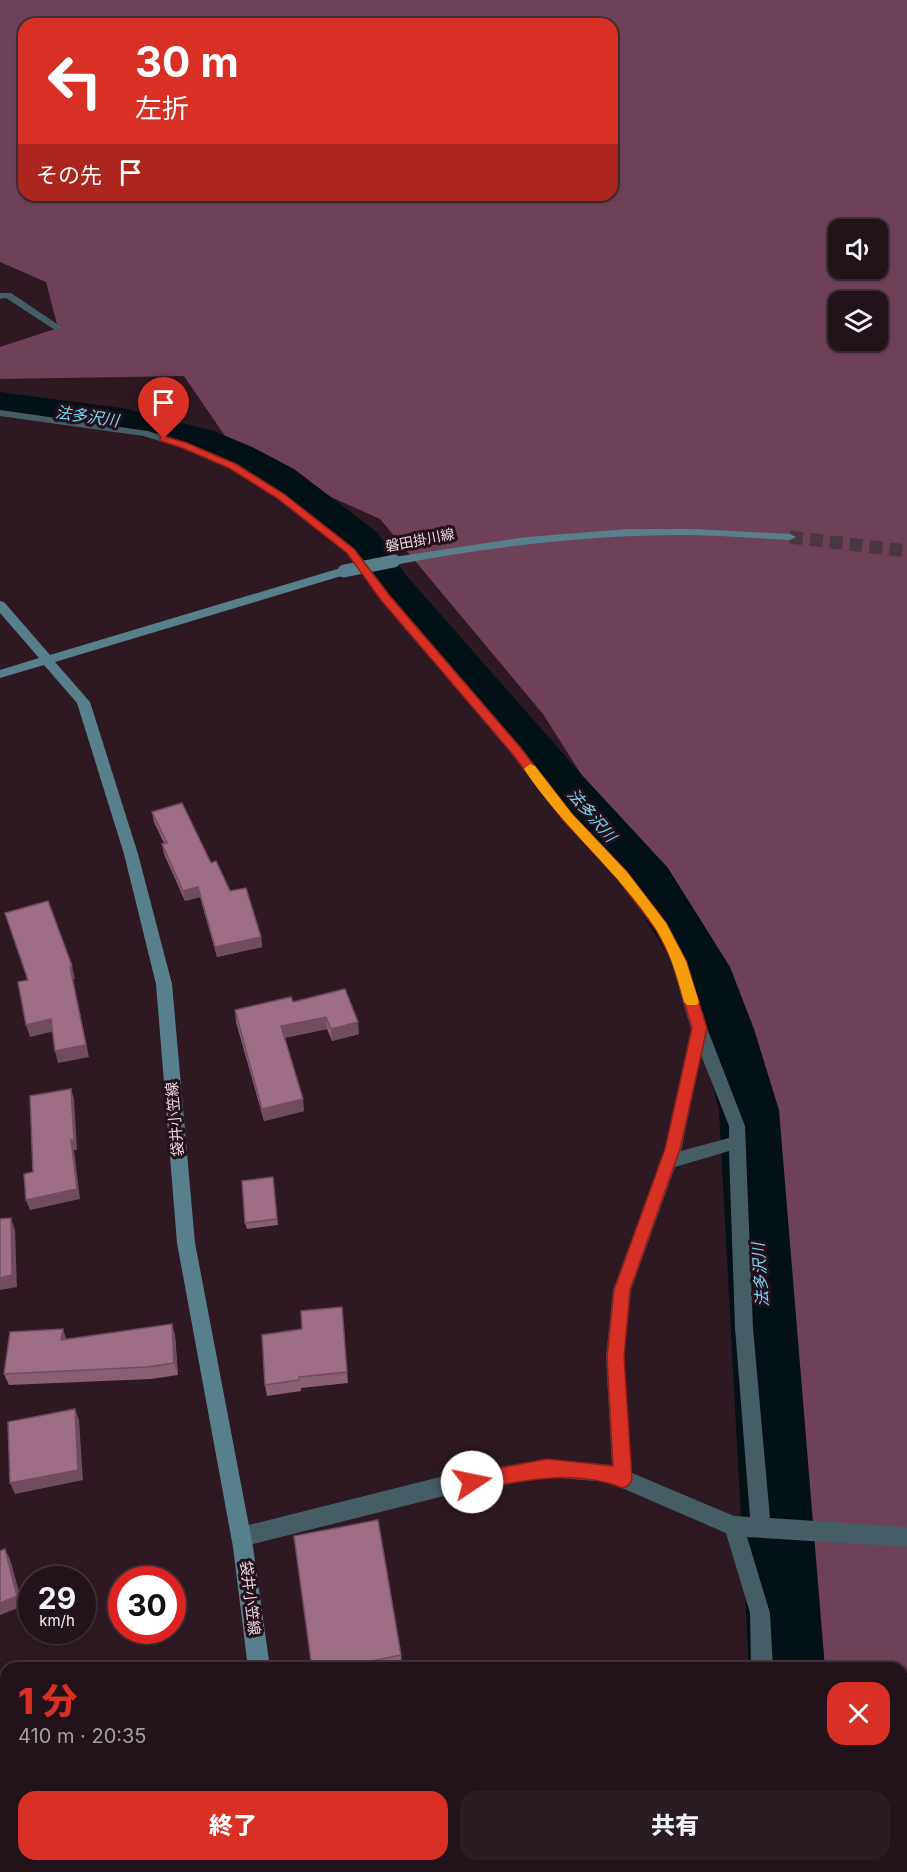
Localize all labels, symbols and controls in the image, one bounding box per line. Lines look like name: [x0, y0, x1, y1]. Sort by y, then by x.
text: 30 m: [135, 36, 239, 87]
icon: left: [36, 42, 114, 120]
text: 左折: [135, 92, 189, 125]
icon: arrive: [114, 156, 147, 189]
text: その先: [36, 162, 102, 188]
map controls: [828, 219, 888, 351]
button: sound: [828, 219, 888, 279]
button: layers: [828, 291, 888, 351]
pin: [138, 377, 189, 439]
icon: arrive: [147, 386, 180, 419]
water label: 法多沢川: [54, 402, 122, 431]
street label: 磐田掛川線: [384, 524, 456, 555]
water label: 法多沢川: [563, 784, 622, 847]
street label: 袋井小笠線: [162, 1081, 187, 1157]
water label: 法多沢川: [748, 1240, 772, 1308]
position arrow: [440, 1450, 504, 1514]
street label: 袋井小笠線: [236, 1560, 264, 1636]
speed limit sign: 30: [108, 1566, 186, 1644]
text: 29: [38, 1580, 76, 1616]
text: km/h: [39, 1611, 75, 1630]
text: 1 分: [18, 1679, 78, 1723]
button: close: [827, 1682, 890, 1745]
text: 410 m · 20:35: [18, 1724, 147, 1748]
button: 終了: [18, 1791, 448, 1860]
button: 共有: [460, 1791, 890, 1860]

